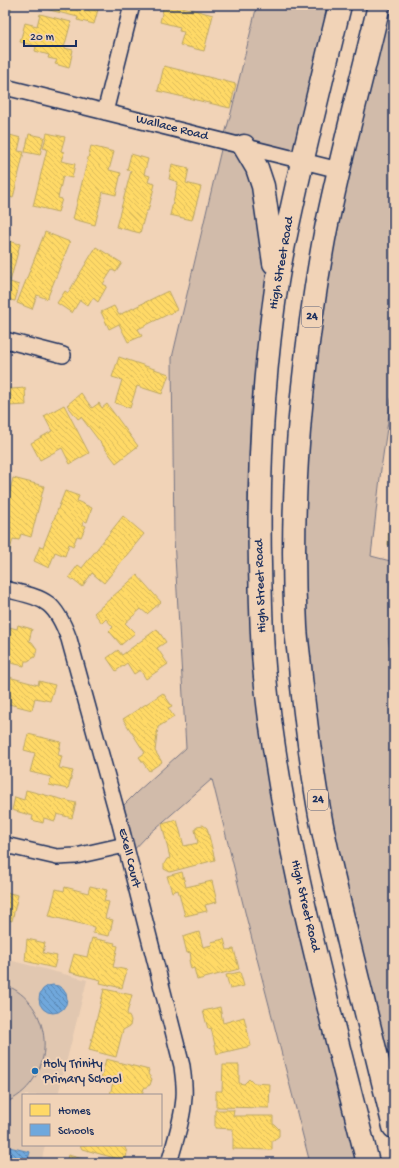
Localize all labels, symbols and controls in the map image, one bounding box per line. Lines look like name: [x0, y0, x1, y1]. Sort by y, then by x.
scale bar: [24, 22, 76, 48]
text: 20 m: [30, 31, 55, 45]
street label: Wallace Road: [134, 112, 211, 145]
street label: High Street Road: [266, 214, 298, 311]
road number: 24: [302, 307, 322, 327]
street label: High Street Road: [252, 537, 270, 633]
road number: 24: [308, 790, 328, 810]
street label: Exell Court: [114, 827, 144, 891]
street label: High Street Road: [287, 859, 323, 955]
place label: Holy Trinity Primary School: [42, 1057, 122, 1087]
marker: Holy Trinity Primary School: [30, 1066, 40, 1076]
legend: [22, 1094, 162, 1146]
text: Homes: [58, 1105, 91, 1119]
text: Schools: [58, 1125, 94, 1139]

